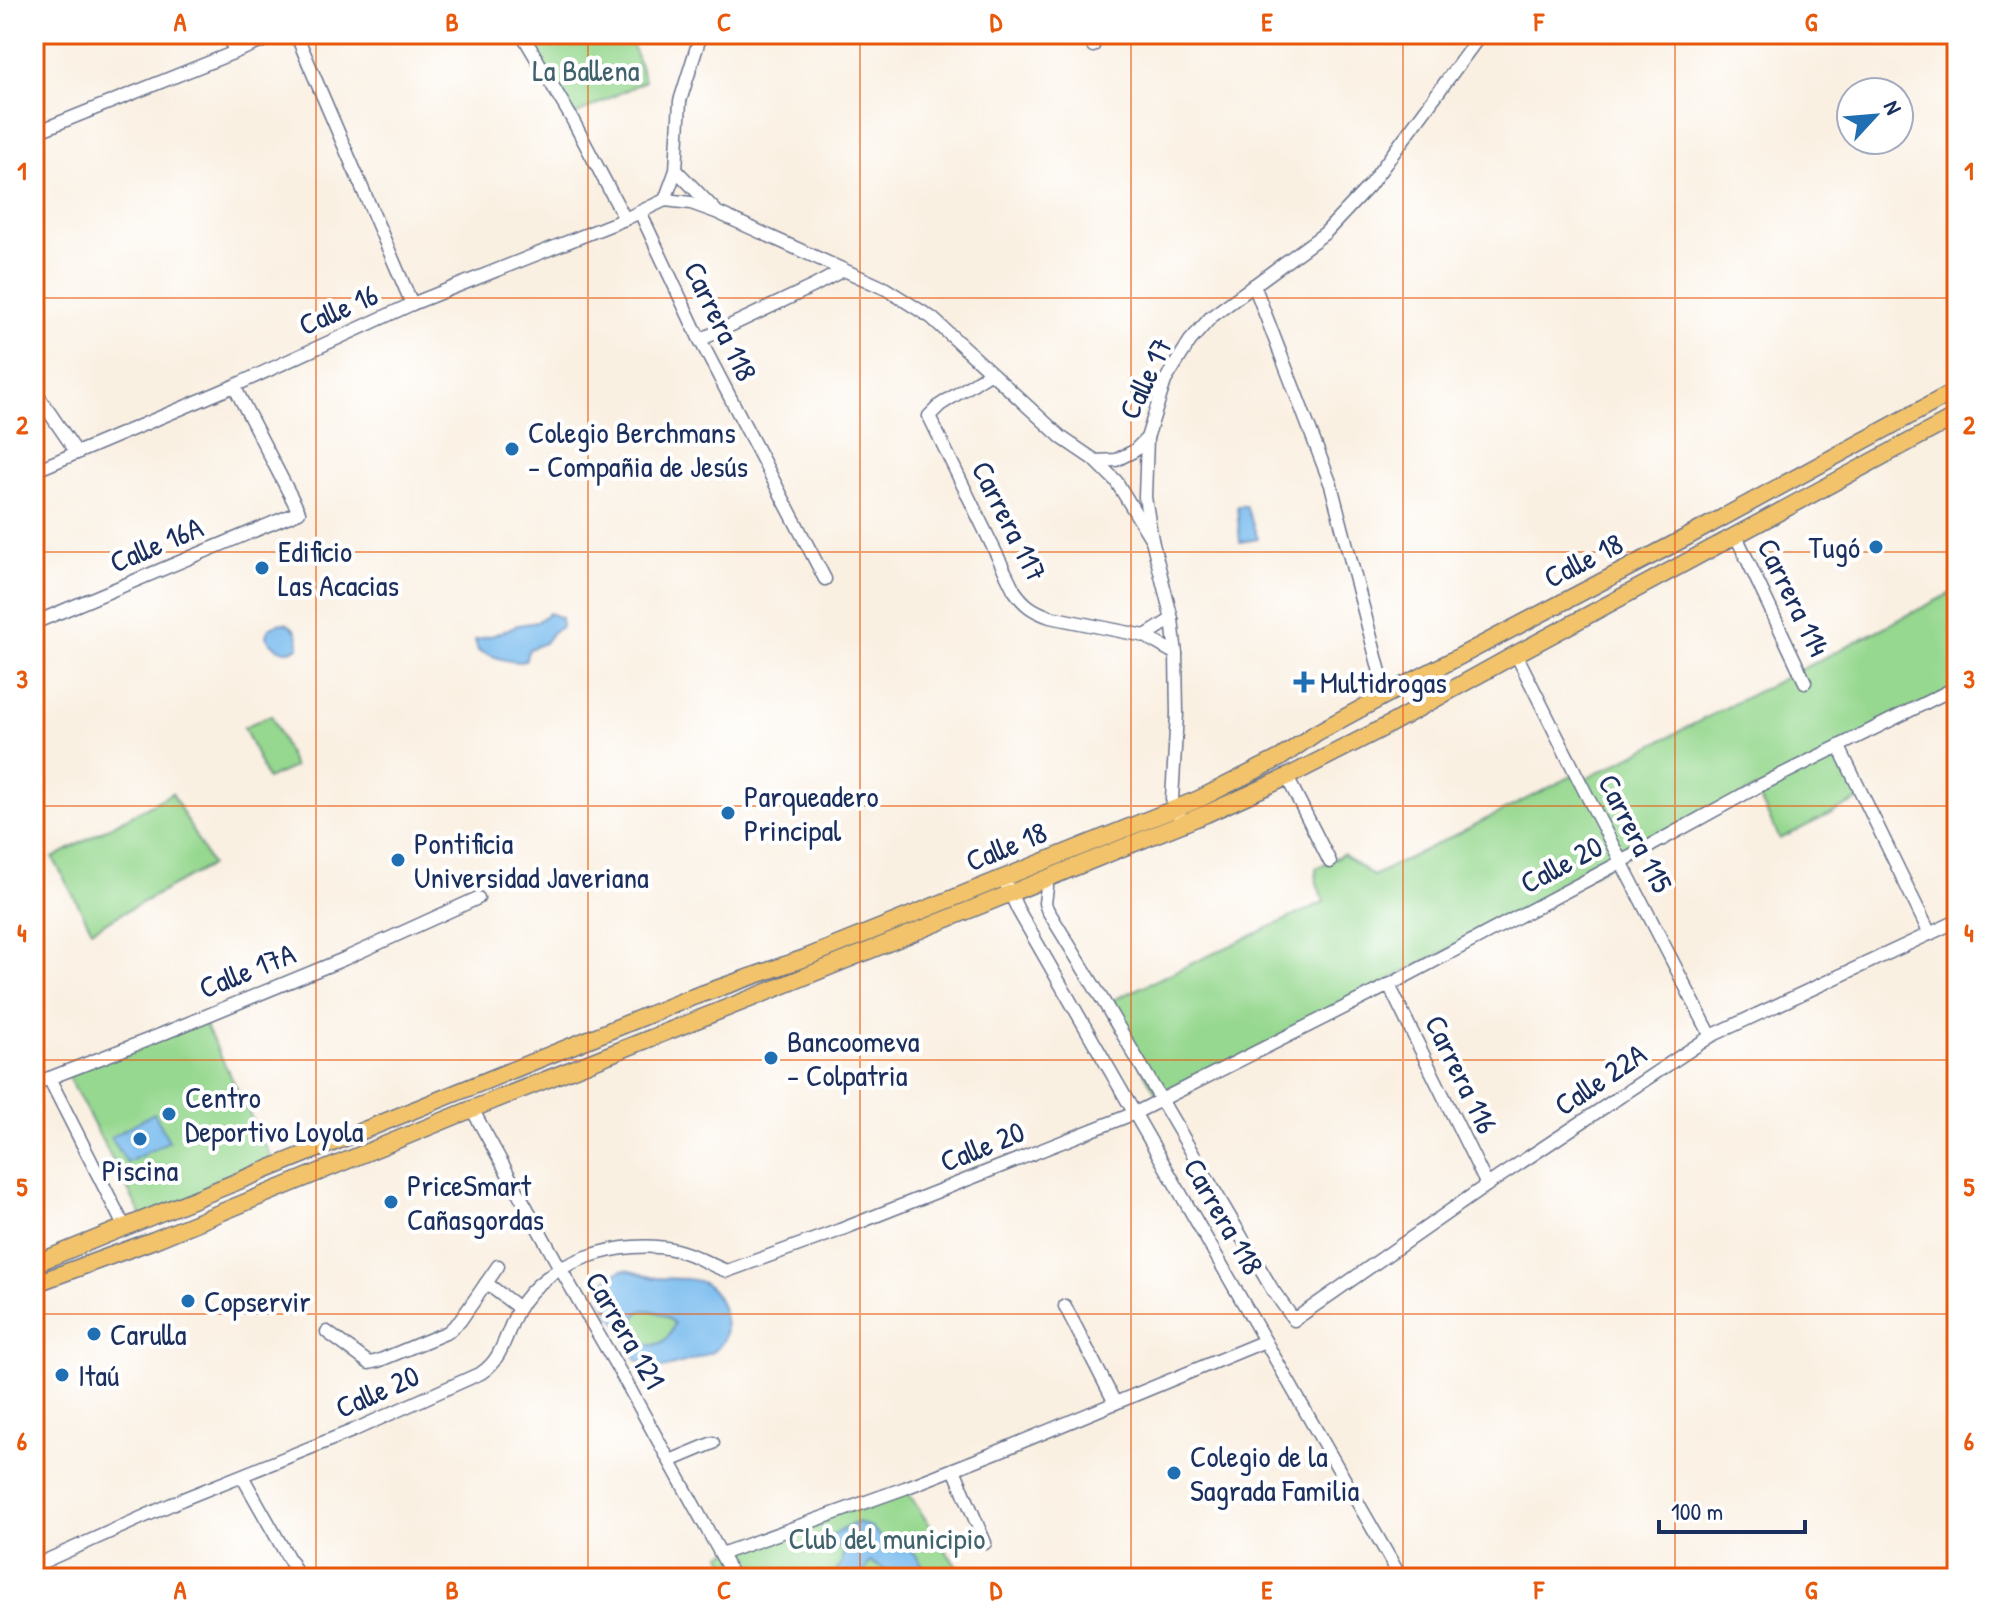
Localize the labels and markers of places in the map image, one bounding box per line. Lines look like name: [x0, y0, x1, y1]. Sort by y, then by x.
place label: Colegio Berchmans - Compañia de Jesús: [528, 412, 748, 486]
marker: Colegio Berchmans - Compañia de Jesús: [503, 440, 521, 458]
place label: Tugó: [1809, 527, 1860, 567]
place label: Edificio Las Acacias: [278, 531, 399, 605]
marker: Tugó: [1867, 538, 1885, 556]
marker: Edificio Las Acacias: [253, 559, 271, 577]
place label: Multidrogas: [1320, 662, 1447, 702]
marker: Multidrogas: [1295, 673, 1313, 691]
place label: Parqueadero Principal: [744, 776, 879, 850]
marker: Parqueadero Principal: [719, 804, 737, 822]
place label: Pontificia Universidad Javeriana: [414, 823, 649, 897]
marker: Pontificia Universidad Javeriana: [389, 851, 407, 869]
place label: Bancoomeva - Colpatria: [787, 1021, 920, 1095]
marker: Bancoomeva - Colpatria: [762, 1049, 780, 1067]
place label: Centro Deportivo Loyola: [185, 1077, 364, 1151]
marker: Centro Deportivo Loyola: [160, 1105, 178, 1123]
marker: Piscina: [131, 1130, 149, 1148]
place label: Piscina: [102, 1150, 178, 1190]
place label: PriceSmart Cañasgordas: [407, 1165, 544, 1239]
marker: PriceSmart Cañasgordas: [382, 1193, 400, 1211]
place label: Copservir: [204, 1281, 311, 1321]
marker: Copservir: [179, 1292, 197, 1310]
place label: Carulla: [110, 1314, 187, 1354]
marker: Carulla: [85, 1325, 103, 1343]
place label: Itaú: [78, 1355, 119, 1395]
marker: Itaú: [53, 1366, 71, 1384]
place label: Colegio de la Sagrada Familia: [1190, 1436, 1359, 1510]
marker: Colegio de la Sagrada Familia: [1165, 1464, 1183, 1482]

